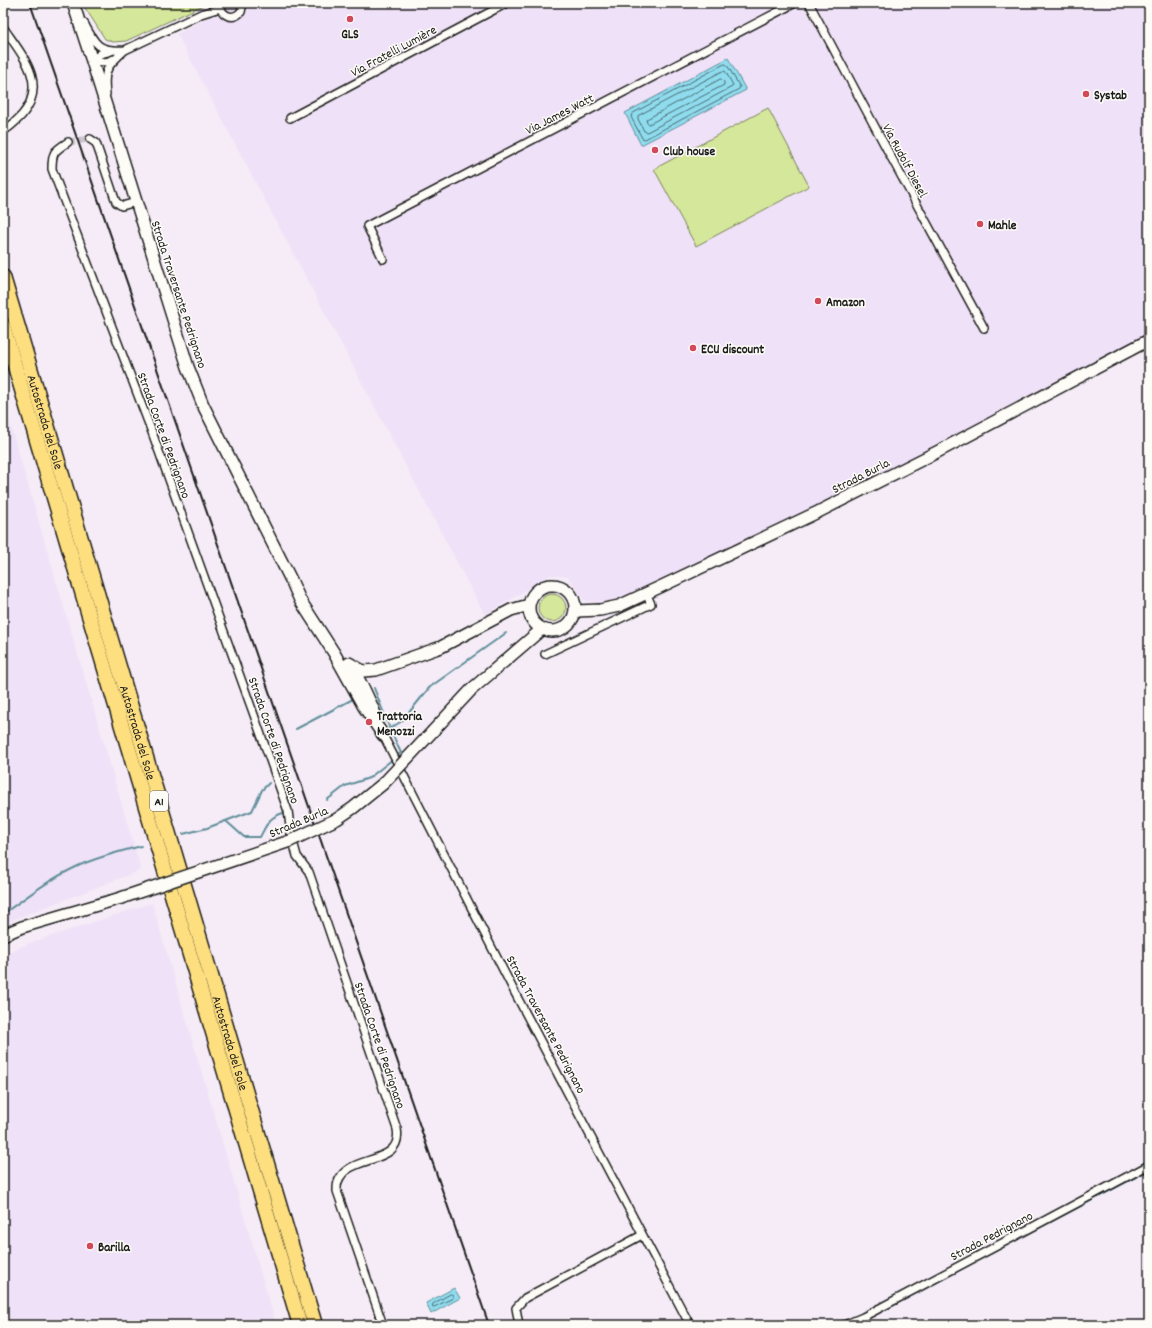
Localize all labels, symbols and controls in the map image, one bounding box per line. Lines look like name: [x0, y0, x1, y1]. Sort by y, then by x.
marker: GLS: [345, 14, 355, 24]
street label: Via Fratelli Lumière: [348, 21, 441, 83]
place label: GLS: [341, 26, 359, 45]
place label: Systab: [1094, 87, 1127, 106]
marker: Systab: [1081, 89, 1091, 99]
street label: Via James Watt: [522, 90, 598, 141]
street label: Via Rudolf Diesel: [876, 121, 931, 202]
place label: Club house: [663, 143, 716, 162]
marker: Club house: [650, 145, 660, 155]
place label: Mahle: [988, 217, 1017, 236]
street label: Strada Traversante Pedrignano: [145, 218, 211, 371]
marker: Mahle: [975, 219, 985, 229]
place label: Amazon: [826, 294, 865, 313]
marker: Amazon: [813, 296, 823, 306]
place label: ECU discount: [701, 341, 764, 360]
marker: ECU discount: [688, 343, 698, 353]
street label: Strada Corte di Pedrignano: [131, 370, 194, 502]
street label: Autostrada del Sole: [21, 373, 67, 472]
street label: Strada Burla: [829, 454, 894, 500]
street label: Strada Corte di Pedrignano: [242, 675, 303, 807]
street label: Autostrada del Sole: [113, 683, 159, 783]
place label: Trattoria Menozzi: [377, 708, 423, 742]
marker: Trattoria Menozzi: [364, 717, 374, 727]
road number: A1: [150, 791, 168, 811]
street label: Strada Burla: [267, 802, 332, 844]
street label: Strada Traversante Pedrignano: [500, 953, 589, 1098]
street label: Strada Corte di Pedrignano: [348, 980, 409, 1112]
street label: Autostrada del Sole: [205, 994, 252, 1093]
street label: Strada Pedrignano: [947, 1207, 1037, 1267]
place label: Barilla: [98, 1239, 131, 1258]
marker: Barilla: [85, 1241, 95, 1251]

